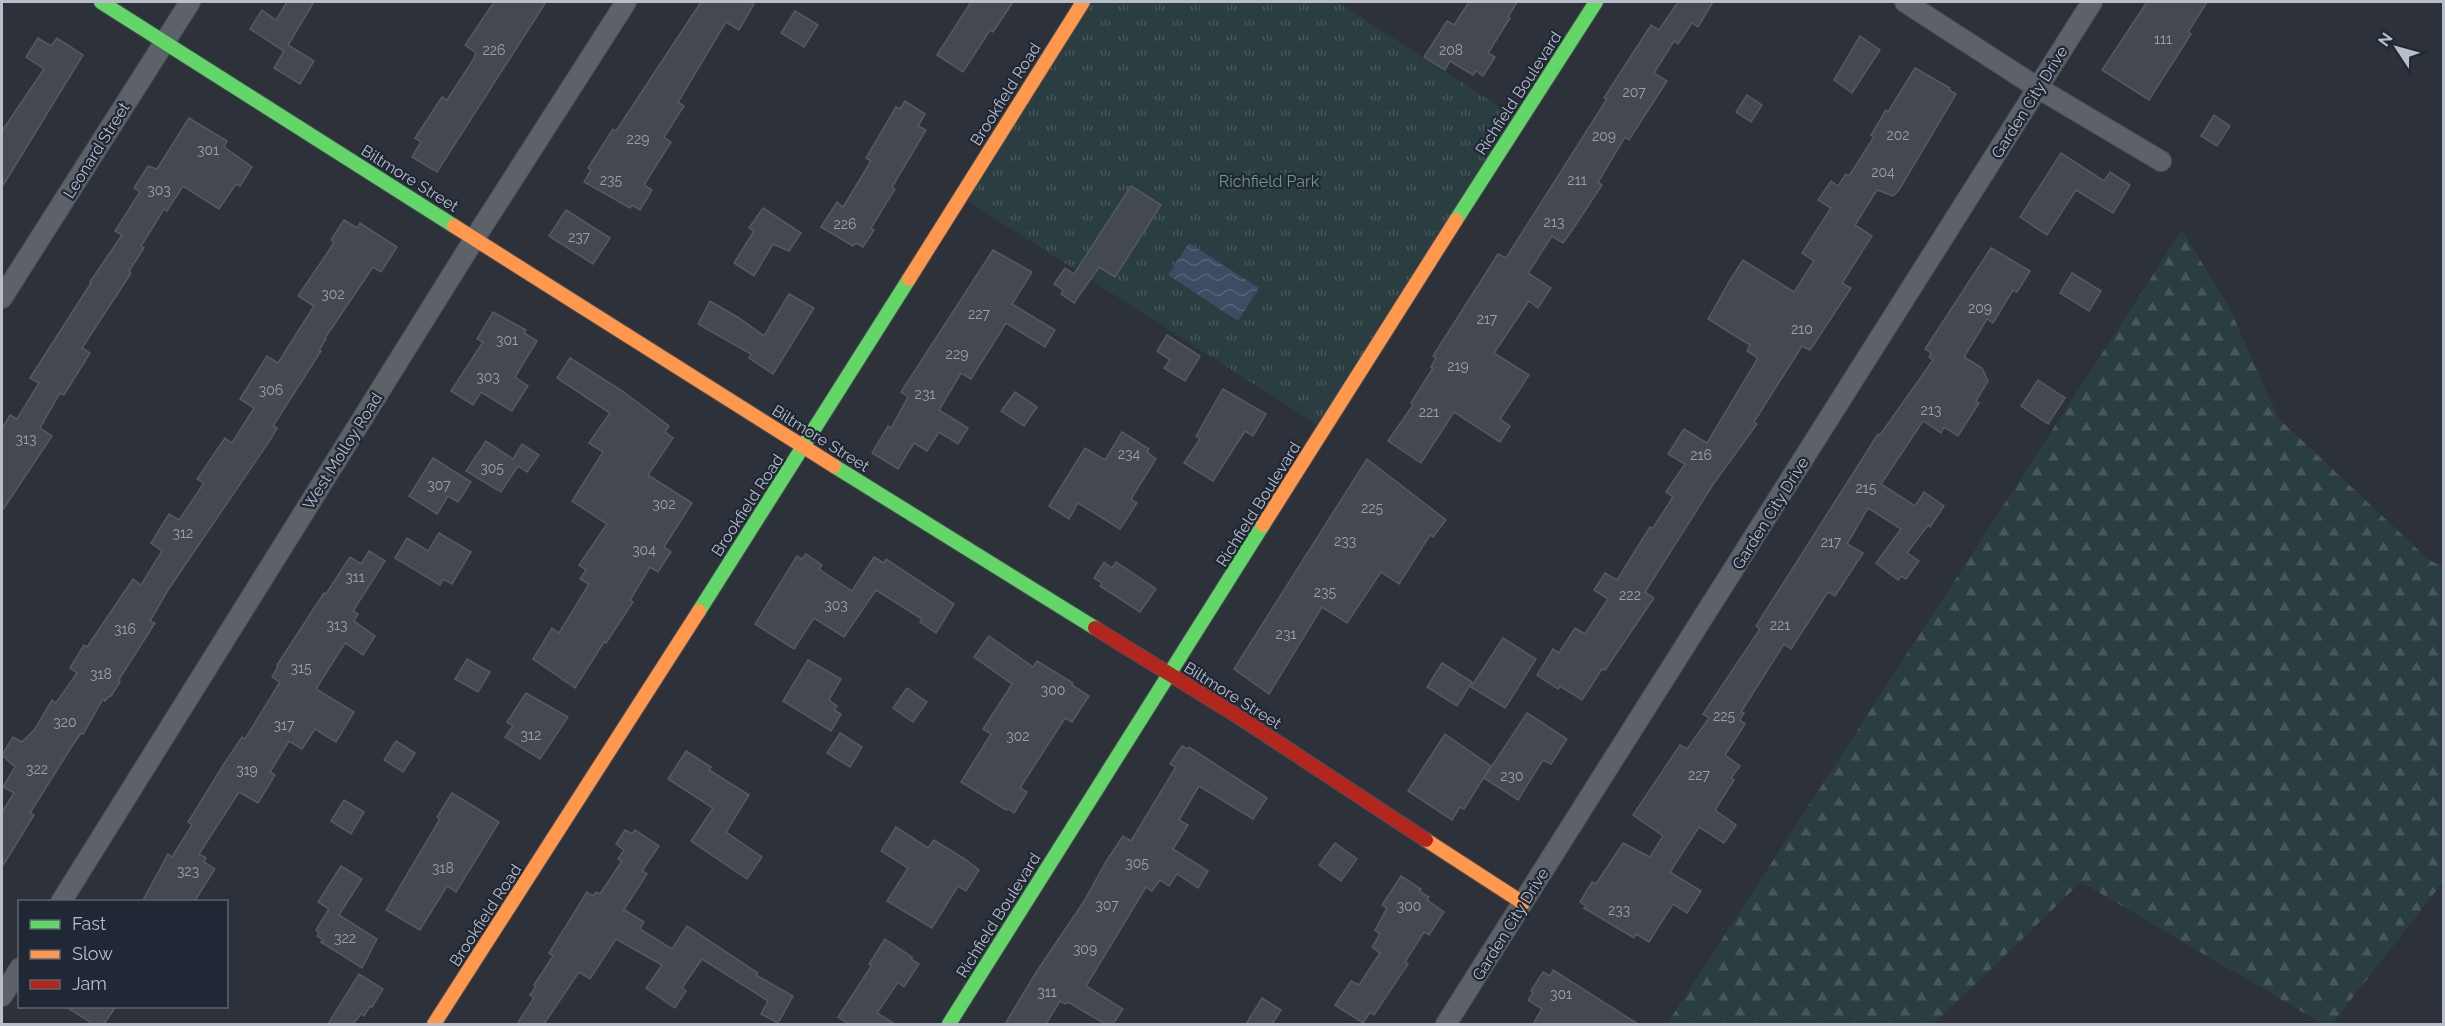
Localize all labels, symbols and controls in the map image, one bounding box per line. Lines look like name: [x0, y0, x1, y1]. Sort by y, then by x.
north arrow: [2367, 18, 2427, 78]
street label: Richfield Boulevard: [1471, 28, 1565, 159]
text: N: [2374, 29, 2397, 50]
house number: 111: [2154, 31, 2172, 47]
street label: Brookfield Road: [966, 39, 1045, 149]
house number: 226: [482, 42, 506, 58]
house number: 208: [1439, 42, 1463, 58]
street label: Garden City Drive: [1987, 43, 2072, 162]
house number: 207: [1622, 84, 1646, 100]
street label: Leonard Street: [59, 98, 134, 202]
house number: 202: [1886, 127, 1910, 143]
house number: 209: [1592, 128, 1616, 144]
house number: 229: [627, 131, 649, 147]
street label: Biltmore Street: [358, 141, 462, 216]
house number: 301: [197, 142, 219, 158]
house number: 204: [1871, 164, 1895, 180]
house number: 235: [600, 172, 623, 188]
park label: Richfield Park: [1219, 172, 1320, 191]
house number: 211: [1567, 172, 1587, 188]
house number: 303: [147, 182, 171, 198]
house number: 213: [1544, 214, 1564, 230]
house number: 226: [833, 216, 857, 232]
house number: 237: [568, 229, 591, 245]
house number: 302: [321, 286, 345, 302]
house number: 209: [1968, 300, 1992, 316]
house number: 227: [968, 306, 991, 322]
house number: 217: [1477, 311, 1498, 327]
house number: 210: [1791, 321, 1813, 337]
house number: 301: [496, 332, 518, 348]
house number: 229: [946, 346, 968, 362]
house number: 219: [1447, 358, 1469, 374]
house number: 303: [476, 369, 500, 385]
house number: 306: [259, 382, 283, 398]
house number: 231: [915, 386, 935, 402]
street label: West Molloy Road: [299, 389, 386, 513]
street label: Biltmore Street: [769, 401, 873, 476]
house number: 213: [1921, 402, 1941, 418]
house number: 221: [1419, 404, 1439, 420]
house number: 313: [16, 431, 36, 447]
street label: Richfield Boulevard: [1212, 438, 1304, 570]
house number: 234: [1118, 446, 1141, 462]
house number: 216: [1690, 447, 1712, 463]
street label: Brookfield Road: [707, 451, 787, 560]
street label: Garden City Drive: [1728, 454, 1813, 573]
house number: 305: [480, 460, 504, 476]
house number: 307: [427, 477, 451, 493]
house number: 215: [1856, 480, 1877, 496]
house number: 302: [652, 496, 676, 512]
house number: 225: [1361, 500, 1383, 516]
house number: 312: [173, 525, 193, 541]
house number: 233: [1334, 533, 1356, 549]
house number: 217: [1821, 534, 1842, 550]
house number: 304: [632, 542, 656, 558]
house number: 311: [345, 569, 365, 585]
house number: 235: [1314, 584, 1337, 600]
house number: 222: [1619, 587, 1641, 603]
house number: 303: [824, 597, 848, 613]
house number: 313: [327, 617, 347, 633]
house number: 221: [1770, 617, 1790, 633]
house number: 316: [114, 621, 136, 637]
house number: 231: [1276, 626, 1296, 642]
street label: Biltmore Street: [1181, 658, 1285, 733]
house number: 315: [290, 660, 312, 676]
house number: 318: [90, 666, 112, 682]
house number: 300: [1041, 682, 1065, 698]
house number: 225: [1713, 708, 1735, 724]
house number: 320: [53, 714, 77, 730]
house number: 317: [274, 717, 295, 733]
house number: 312: [521, 727, 541, 743]
house number: 302: [1006, 728, 1030, 744]
house number: 322: [26, 761, 48, 777]
house number: 319: [236, 762, 258, 778]
house number: 227: [1688, 767, 1711, 783]
house number: 230: [1500, 768, 1524, 784]
street label: Richfield Boulevard: [952, 849, 1044, 981]
house number: 305: [1125, 855, 1149, 871]
house number: 318: [432, 860, 454, 876]
street label: Brookfield Road: [445, 861, 525, 970]
house number: 323: [177, 863, 199, 879]
street label: Garden City Drive: [1468, 865, 1553, 984]
house number: 307: [1095, 897, 1119, 913]
house number: 300: [1397, 898, 1421, 914]
legend: [18, 900, 228, 1008]
house number: 233: [1608, 902, 1630, 918]
text: Fast: [72, 913, 106, 934]
house number: 322: [334, 930, 356, 946]
house number: 309: [1073, 941, 1097, 957]
text: Slow: [72, 943, 113, 964]
text: Jam: [72, 973, 107, 994]
house number: 311: [1037, 984, 1057, 1000]
house number: 301: [1550, 986, 1572, 1002]

